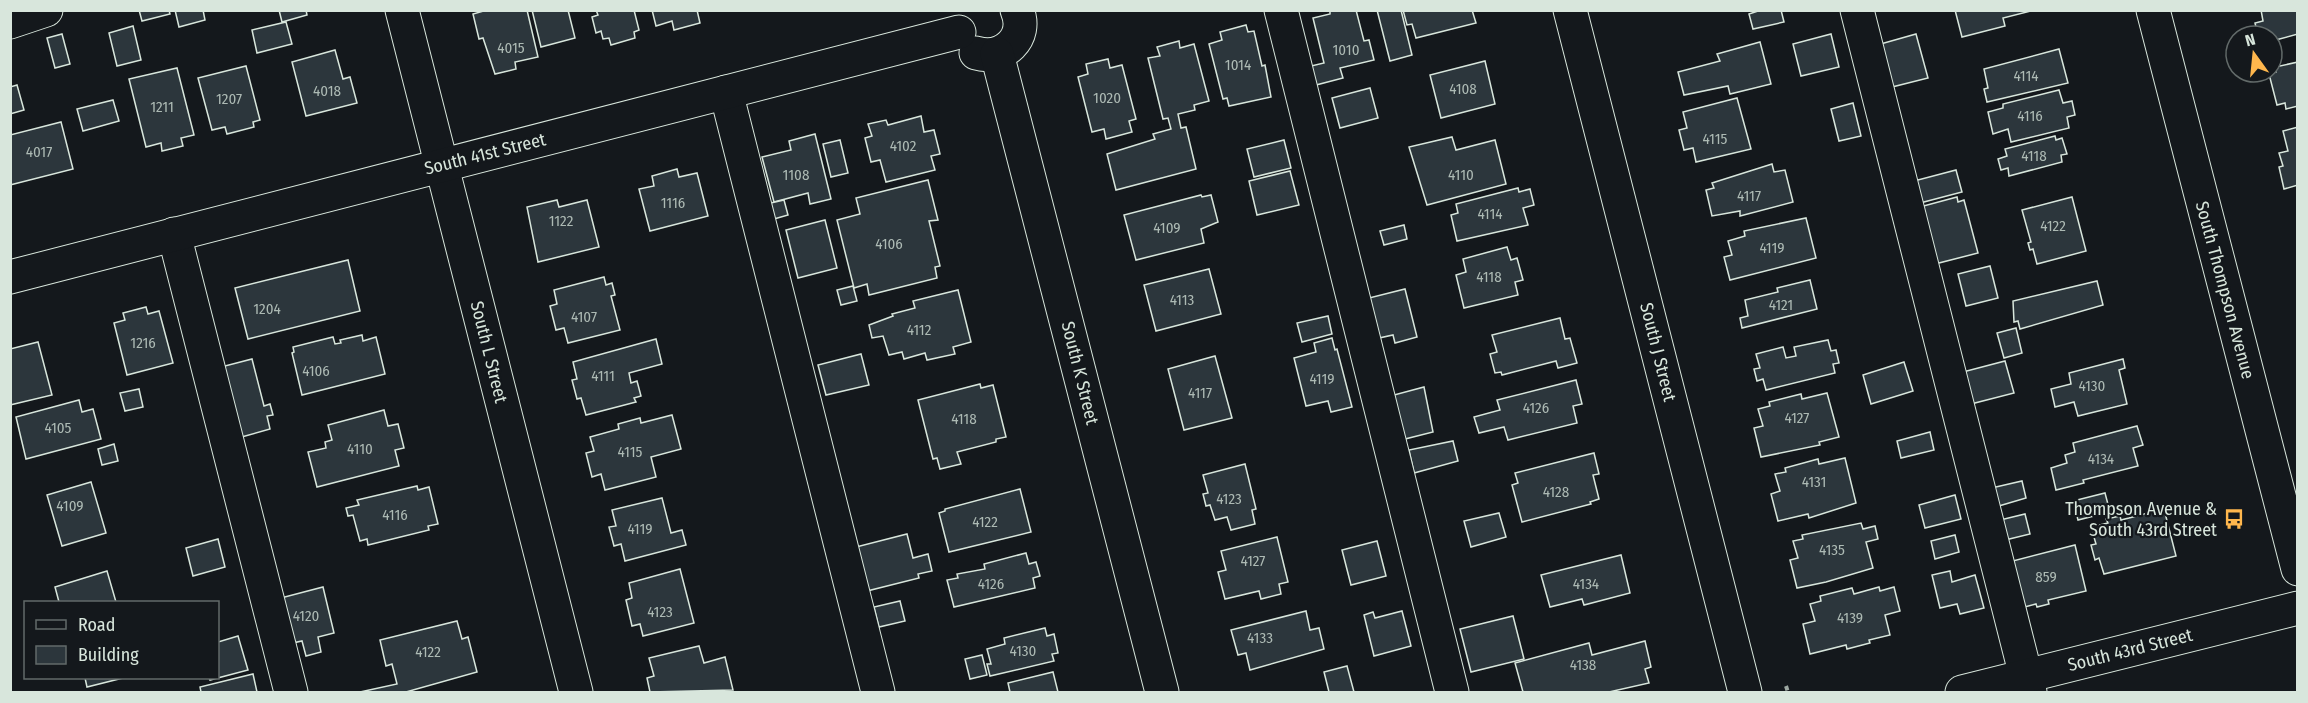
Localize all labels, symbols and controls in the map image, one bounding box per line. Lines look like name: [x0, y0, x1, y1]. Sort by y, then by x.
north arrow: [2224, 24, 2284, 84]
text: N: [2243, 30, 2257, 50]
house number: 4015: [497, 39, 525, 57]
house number: 1010: [1333, 41, 1359, 59]
house number: 1014: [1225, 56, 1251, 74]
house number: 4114: [2013, 67, 2039, 85]
house number: 4108: [1449, 80, 1477, 98]
house number: 4018: [313, 82, 341, 100]
house number: 1020: [1093, 89, 1121, 107]
house number: 1207: [216, 90, 242, 108]
house number: 1211: [150, 98, 174, 116]
house number: 4116: [2017, 107, 2043, 125]
street label: South 41st Street: [422, 128, 548, 180]
house number: 4115: [1703, 130, 1728, 148]
house number: 4102: [890, 137, 917, 155]
house number: 4017: [26, 143, 52, 161]
house number: 4118: [2021, 147, 2047, 165]
house number: 1108: [783, 166, 809, 184]
house number: 4110: [1448, 166, 1474, 184]
house number: 4117: [1737, 187, 1761, 205]
house number: 1116: [661, 194, 685, 212]
street label: South Thompson Avenue: [2191, 199, 2259, 381]
house number: 4114: [1477, 205, 1503, 223]
house number: 1122: [549, 212, 574, 230]
house number: 4122: [2040, 217, 2066, 235]
house number: 4109: [1153, 219, 1181, 237]
house number: 4106: [875, 235, 903, 253]
house number: 4119: [1759, 239, 1785, 257]
house number: 4118: [1476, 268, 1502, 286]
house number: 4113: [1170, 291, 1195, 309]
house number: 4121: [1769, 296, 1793, 314]
street label: South L Street: [466, 299, 512, 405]
house number: 1204: [253, 300, 281, 318]
street label: South J Street: [1635, 300, 1681, 404]
house number: 4107: [571, 308, 597, 326]
street label: South K Street: [1057, 319, 1103, 427]
house number: 4112: [907, 321, 932, 339]
house number: 1216: [130, 334, 156, 352]
house number: 4106: [302, 362, 330, 380]
house number: 4111: [591, 367, 615, 385]
house number: 4119: [1309, 370, 1335, 388]
house number: 4130: [2079, 377, 2105, 395]
house number: 4117: [1188, 384, 1212, 402]
house number: 4126: [1523, 399, 1549, 417]
house number: 4127: [1785, 409, 1809, 427]
house number: 4118: [951, 410, 977, 428]
house number: 4105: [44, 419, 72, 437]
house number: 4110: [347, 440, 373, 458]
house number: 4115: [618, 443, 643, 461]
house number: 4134: [2088, 450, 2114, 468]
house number: 4131: [1802, 473, 1826, 491]
house number: 4128: [1543, 483, 1569, 501]
house number: 4123: [1216, 490, 1242, 508]
house number: 4109: [56, 497, 84, 515]
place label: Thompson Avenue & South 43rd Street: [2065, 498, 2217, 541]
house number: 4116: [382, 506, 408, 524]
bus stop icon: Thompson Avenue & South 43rd Street: [2222, 507, 2246, 531]
house number: 4122: [972, 513, 998, 531]
house number: 4119: [627, 520, 653, 538]
house number: 4135: [1819, 541, 1845, 559]
house number: 4127: [1241, 552, 1265, 570]
house number: 859: [2035, 568, 2057, 586]
house number: 4126: [978, 575, 1004, 593]
house number: 4134: [1573, 575, 1599, 593]
legend: [24, 601, 219, 679]
house number: 4123: [647, 603, 673, 621]
house number: 4120: [293, 607, 319, 625]
house number: 4139: [1837, 609, 1863, 627]
text: Road: [78, 614, 115, 636]
street label: South 43rd Street: [2065, 624, 2195, 676]
house number: 4133: [1247, 629, 1273, 647]
house number: 4130: [1010, 642, 1036, 660]
house number: 4122: [415, 643, 441, 661]
text: Building: [78, 644, 139, 666]
house number: 4138: [1570, 656, 1596, 674]

